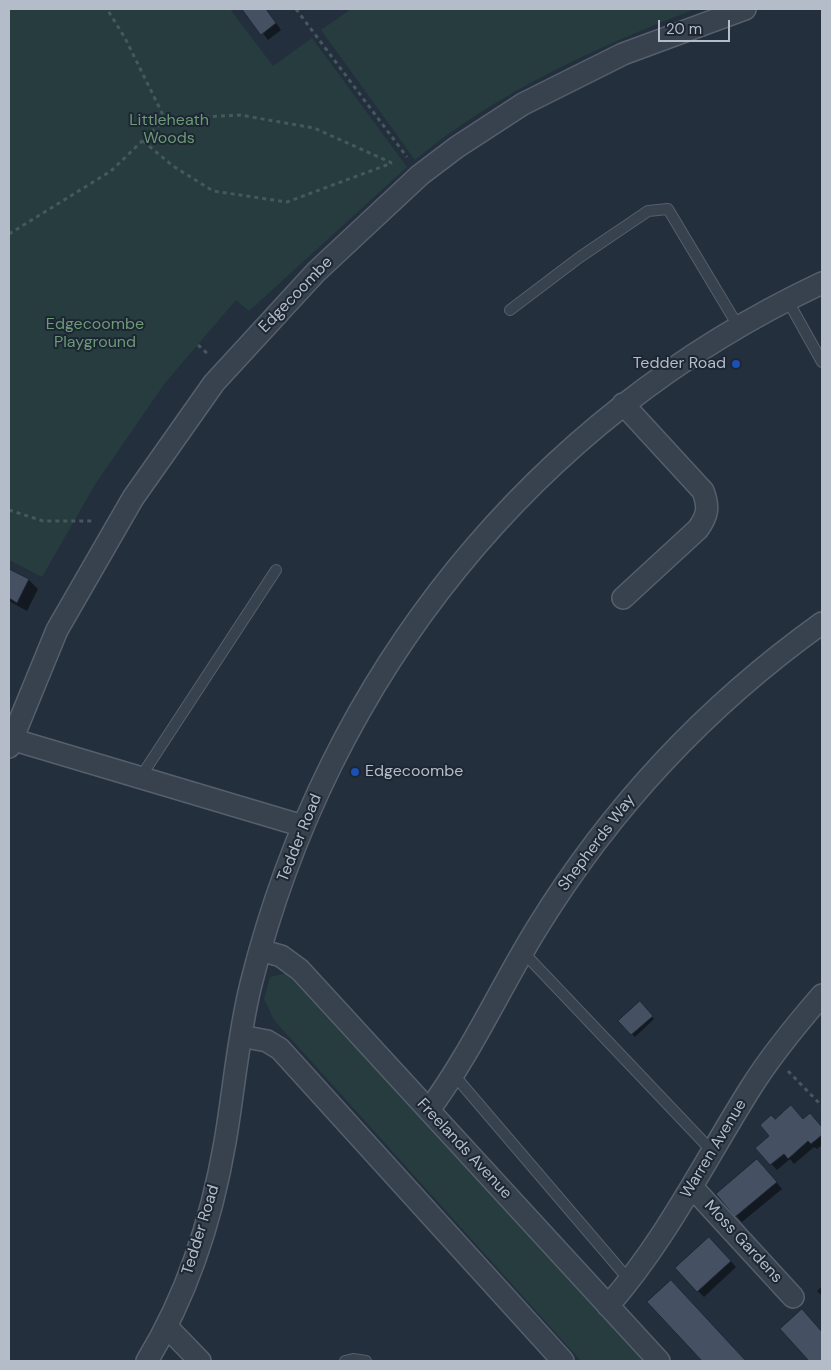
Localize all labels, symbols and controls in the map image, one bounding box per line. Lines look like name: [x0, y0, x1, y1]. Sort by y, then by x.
scale bar: [661, 10, 734, 42]
text: 20 m: [666, 19, 702, 39]
park label: Littleheath Woods: [129, 111, 209, 149]
street label: Edgecoombe: [255, 253, 337, 337]
park label: Edgecoombe Playground: [46, 315, 144, 353]
place label: Tedder Road: [633, 354, 726, 374]
marker: Tedder Road: [730, 358, 742, 370]
place label: Edgecoombe: [365, 762, 463, 782]
marker: Edgecoombe: [349, 766, 361, 778]
street label: Tedder Road: [274, 791, 326, 885]
street label: Shepherds Way: [554, 791, 640, 895]
street label: Freelands Avenue: [412, 1095, 516, 1203]
street label: Warren Avenue: [677, 1096, 751, 1202]
street label: Tedder Road: [178, 1183, 224, 1277]
street label: Moss Gardens: [700, 1197, 786, 1287]

